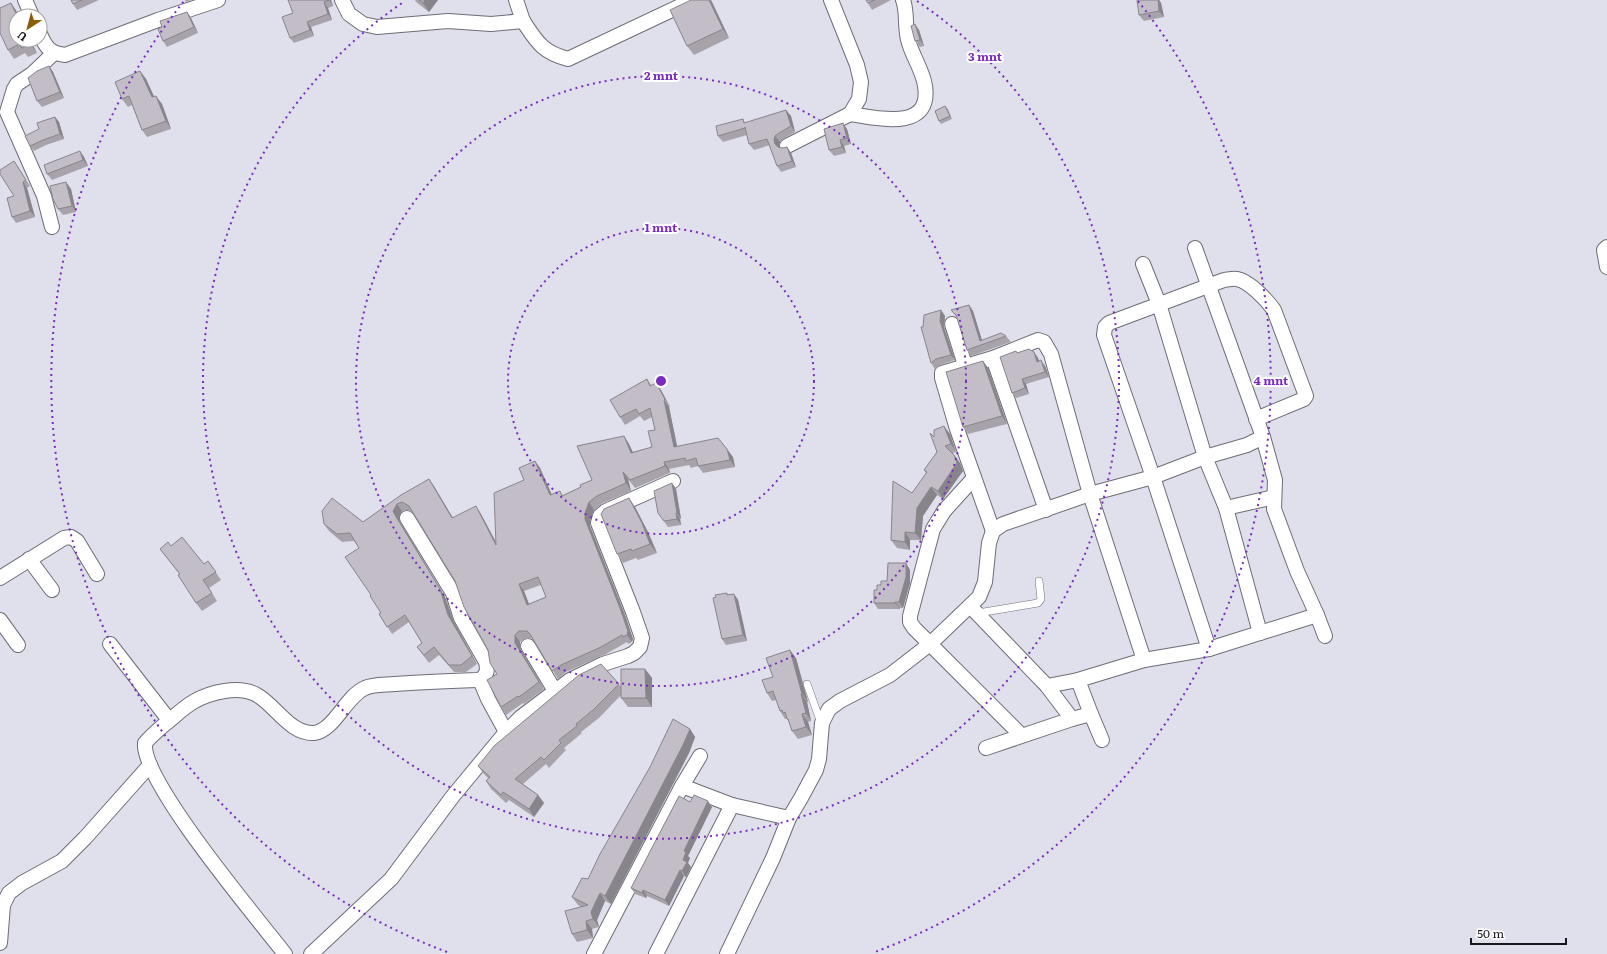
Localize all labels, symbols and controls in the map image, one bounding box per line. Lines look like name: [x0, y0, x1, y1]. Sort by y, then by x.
north arrow: [8, 8, 48, 48]
text: U: [13, 28, 30, 46]
text: 3 mnt: [968, 47, 1003, 65]
text: 2 mnt: [644, 66, 679, 84]
text: 1 mnt: [645, 218, 678, 236]
text: 4 mnt: [1254, 371, 1289, 389]
centre of rings: [654, 374, 668, 388]
scale bar: [1471, 920, 1566, 946]
text: 50 m: [1477, 924, 1504, 942]

